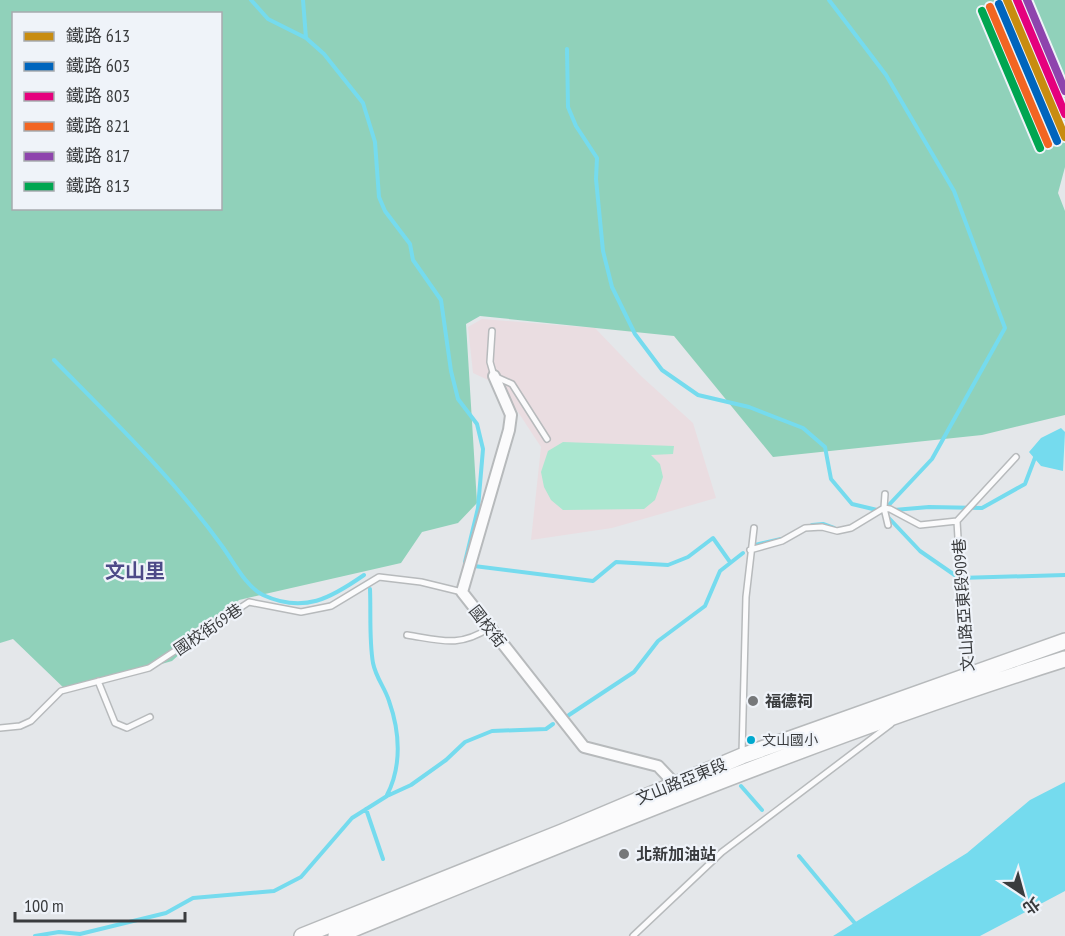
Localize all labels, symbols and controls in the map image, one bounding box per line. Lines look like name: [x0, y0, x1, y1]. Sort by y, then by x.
legend: [12, 12, 222, 210]
text: 鐵路 613: [66, 24, 130, 47]
text: 鐵路 603: [66, 54, 130, 77]
text: 鐵路 803: [66, 84, 130, 107]
text: 鐵路 821: [66, 114, 130, 137]
text: 鐵路 817: [66, 144, 130, 167]
text: 鐵路 813: [66, 174, 130, 197]
street label: 文山路亞東段909巷: [948, 538, 978, 672]
district label: 文山里: [105, 558, 165, 584]
street label: 國校街69巷: [170, 599, 246, 659]
street label: 國校街: [465, 601, 511, 651]
place label: 福德祠: [765, 691, 813, 711]
marker: 福德祠: [746, 694, 760, 708]
place label: 文山國小: [762, 731, 818, 749]
marker: 文山國小: [745, 734, 757, 746]
street label: 文山路亞東段: [633, 754, 729, 808]
place label: 北新加油站: [636, 844, 716, 864]
marker: 北新加油站: [617, 847, 631, 861]
north arrow: [993, 864, 1053, 924]
scale bar: [15, 885, 184, 923]
text: 北: [1019, 893, 1044, 919]
text: 100 m: [24, 894, 64, 917]

